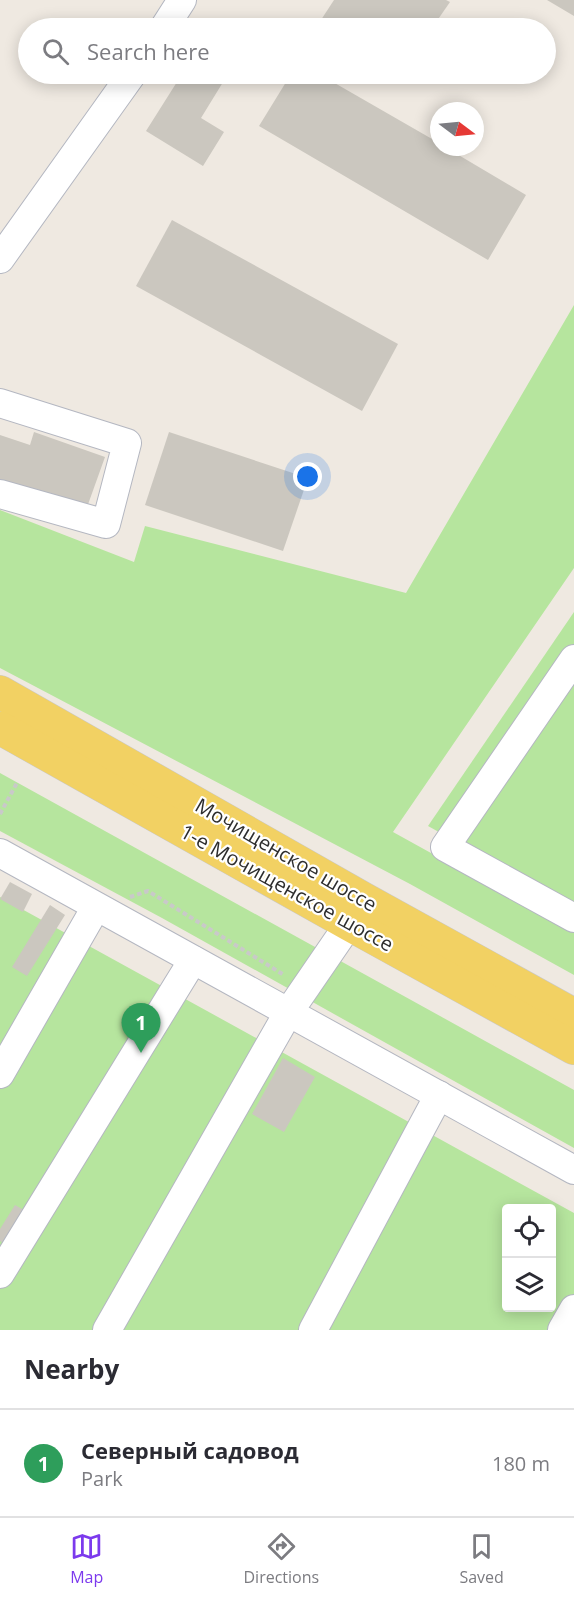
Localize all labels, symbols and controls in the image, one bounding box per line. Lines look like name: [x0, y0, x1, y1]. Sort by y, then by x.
search box: [18, 18, 556, 84]
icon: search: [39, 35, 72, 68]
text: Search here: [87, 36, 210, 66]
north arrow: [430, 102, 484, 156]
your location: [293, 462, 322, 491]
street label: Мочищенское шоссе: [191, 792, 382, 918]
street label: 1-е Мочищенское шоссе: [176, 818, 399, 957]
pin: 1: [122, 1004, 160, 1053]
map controls: [502, 1204, 556, 1312]
button: locate: [502, 1204, 556, 1258]
button: layers: [502, 1258, 556, 1312]
text: Nearby: [24, 1351, 119, 1387]
text: Северный садовод: [81, 1435, 299, 1465]
text: 1: [38, 1450, 49, 1477]
text: 180 m: [492, 1450, 550, 1477]
text: Park: [81, 1465, 123, 1492]
tab: Map: [70, 1530, 103, 1588]
tab: Directions: [244, 1530, 319, 1588]
tab: Saved: [459, 1530, 504, 1588]

